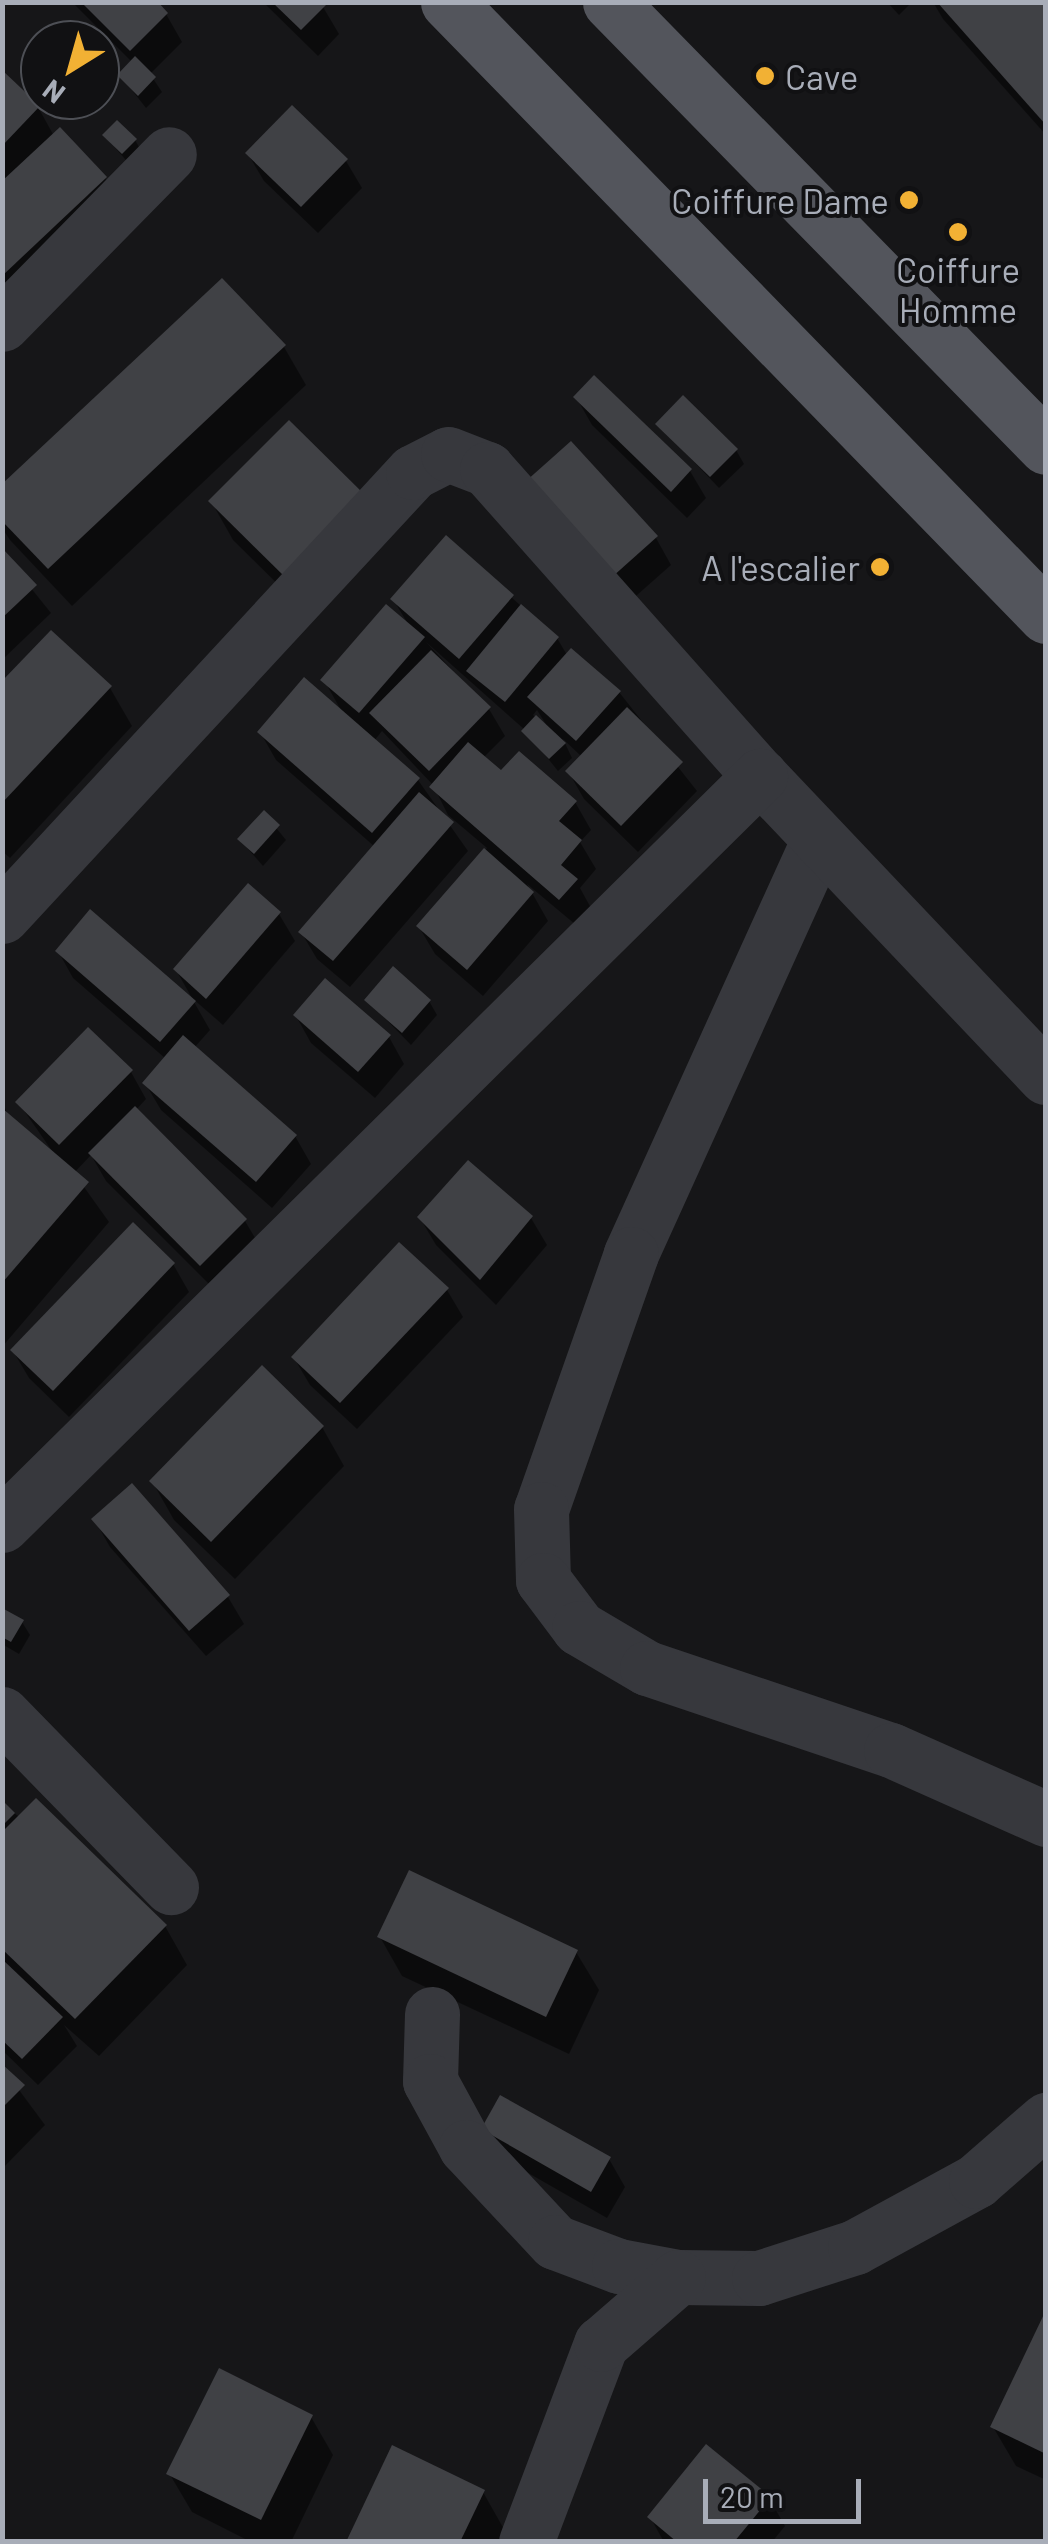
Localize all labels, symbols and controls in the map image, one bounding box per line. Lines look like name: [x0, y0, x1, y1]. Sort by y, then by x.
north arrow: [20, 20, 120, 120]
place label: Cave: [785, 55, 858, 97]
marker: Cave: [754, 65, 776, 87]
text: N: [35, 73, 71, 112]
place label: Coiffure Dame: [671, 179, 889, 221]
marker: Coiffure Dame: [898, 189, 920, 211]
marker: Coiffure Homme: [947, 221, 969, 243]
place label: Coiffure Homme: [896, 248, 1020, 330]
place label: A l'escalier: [701, 546, 860, 588]
marker: A l'escalier: [869, 556, 891, 578]
scale bar: [708, 2459, 866, 2521]
text: 20 m: [720, 2478, 784, 2514]

